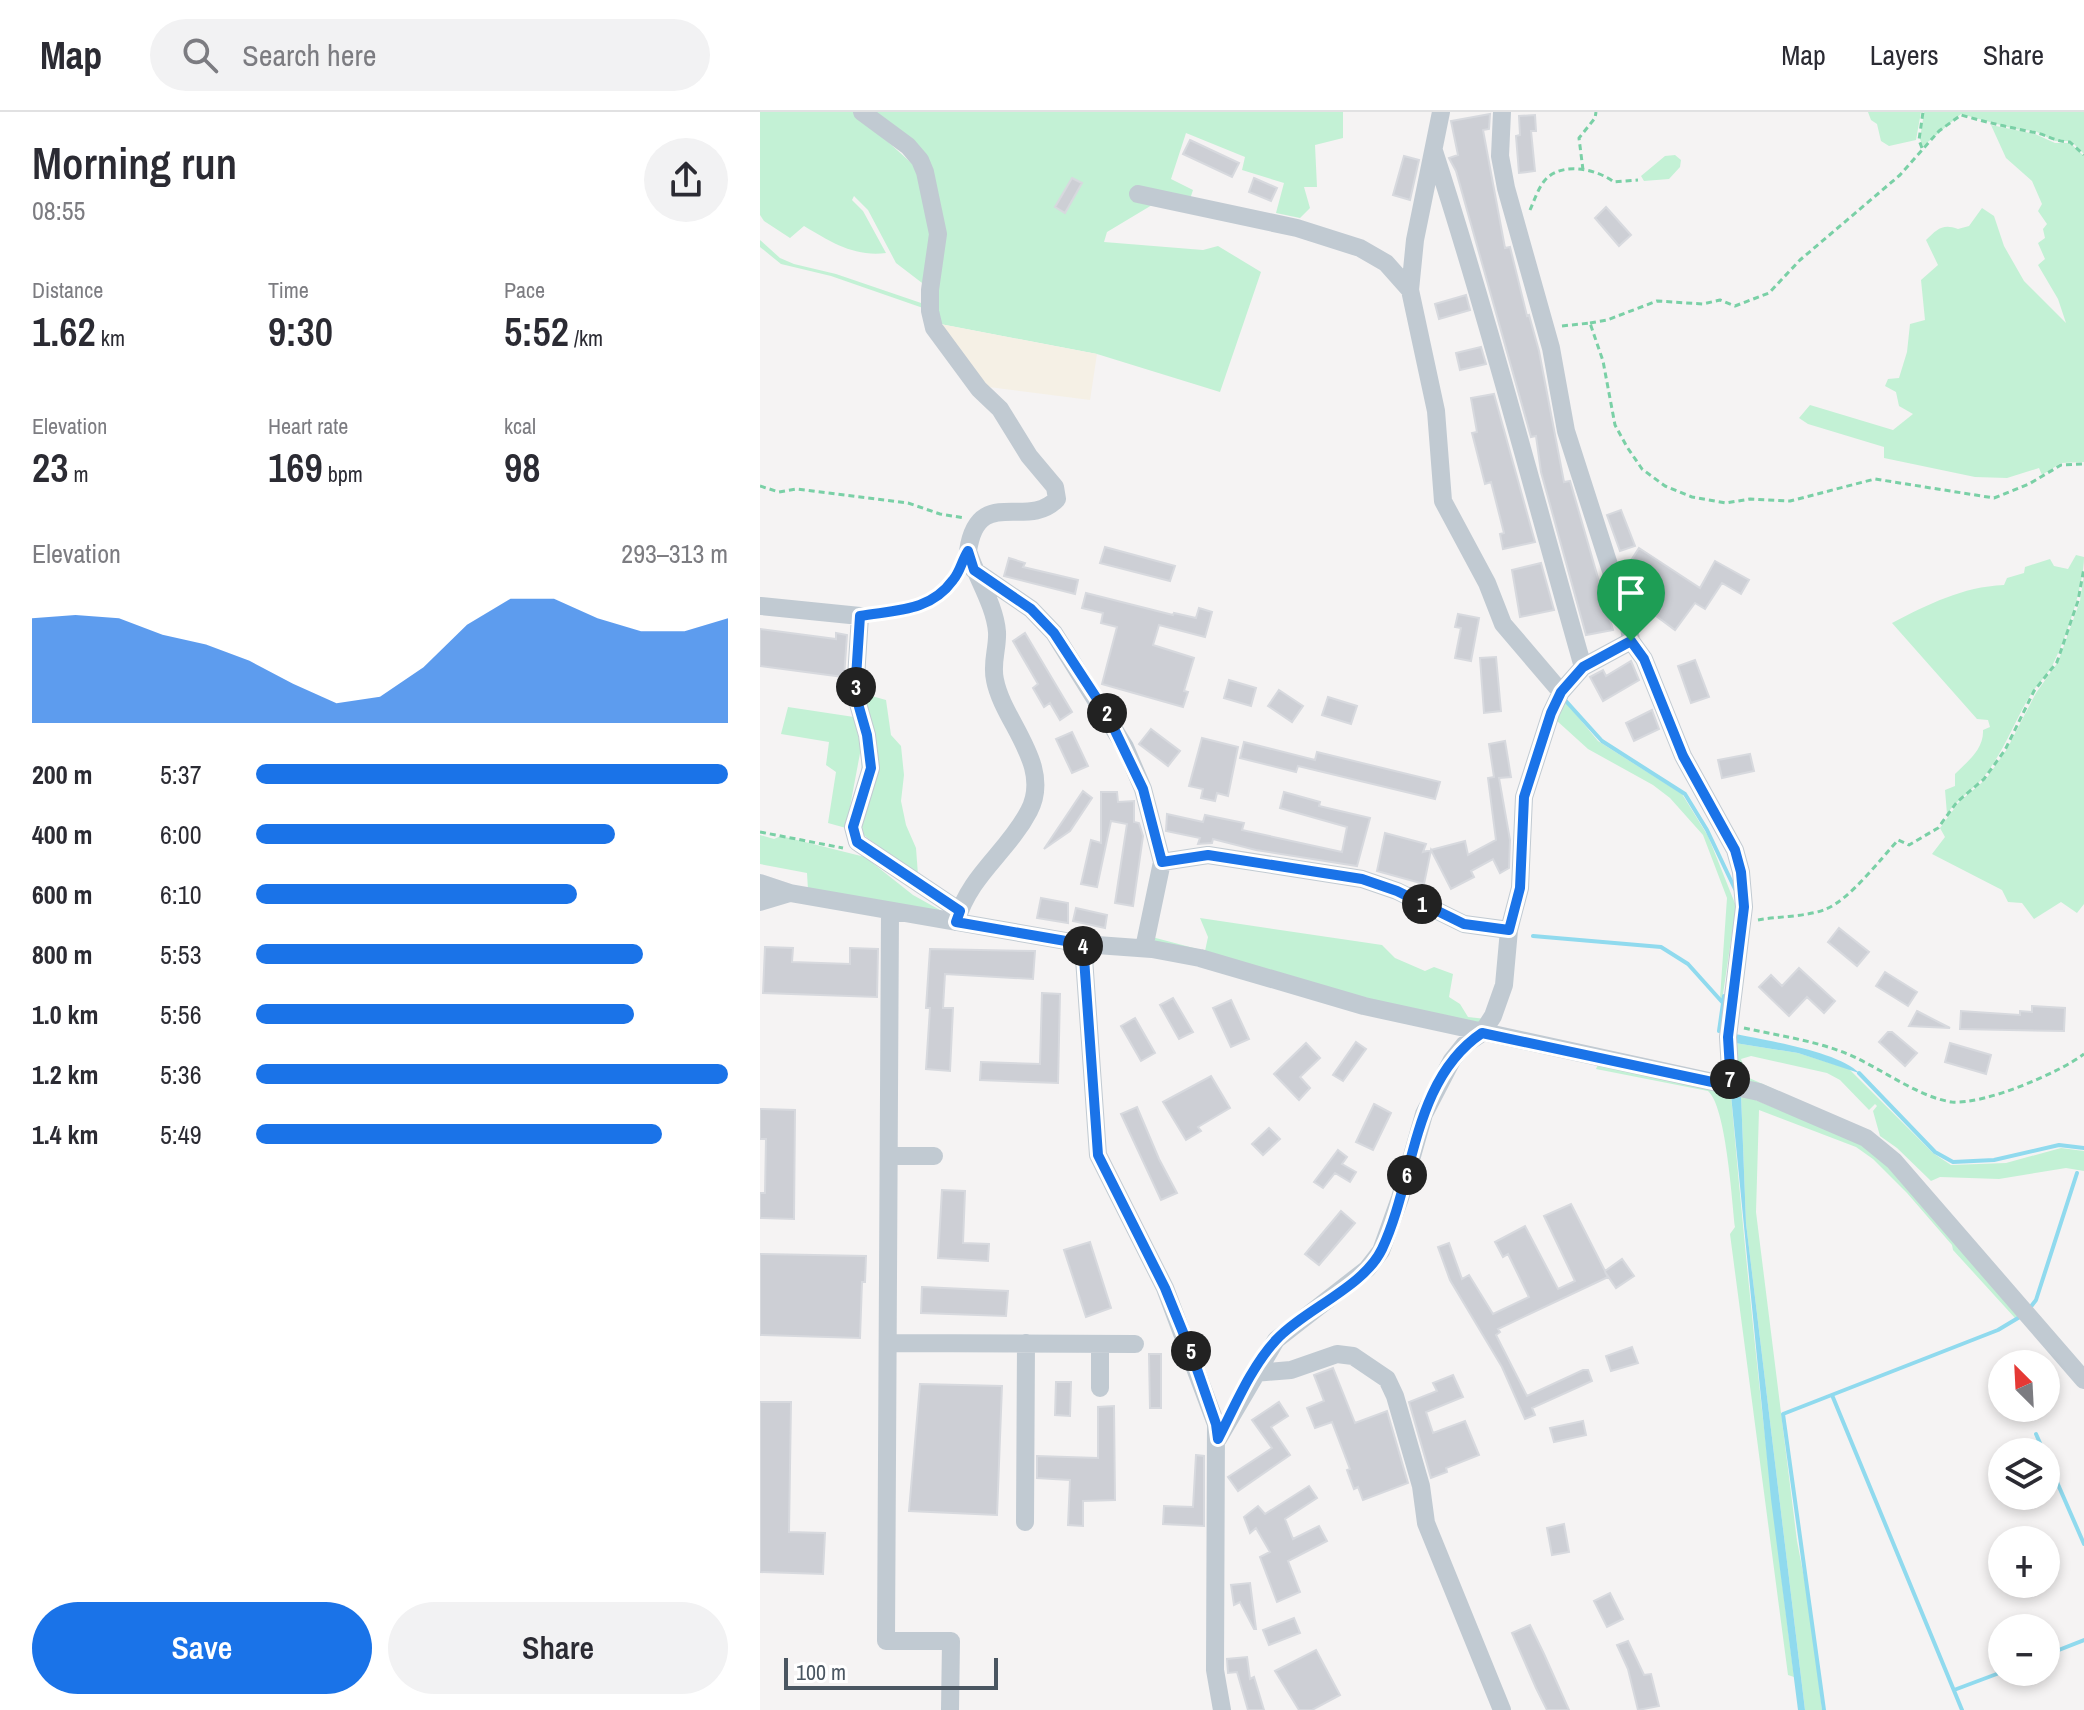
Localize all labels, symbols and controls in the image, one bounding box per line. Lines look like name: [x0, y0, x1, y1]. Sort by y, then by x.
search box: [150, 19, 710, 91]
text: Map: [40, 30, 102, 81]
icon: search: [178, 33, 222, 77]
text: Search here: [242, 35, 376, 75]
text: Map: [1781, 36, 1826, 74]
text: Layers: [1870, 36, 1939, 74]
text: Share: [1983, 36, 2044, 74]
text: Morning run: [32, 133, 237, 193]
button: share: [644, 138, 728, 222]
text: 08:55: [32, 193, 85, 228]
text: Distance: [32, 275, 103, 305]
text: Time: [268, 275, 309, 305]
text: Pace: [504, 275, 545, 305]
text: 1.62: [32, 305, 96, 358]
text: 9:30: [268, 305, 333, 358]
text: 5:52: [504, 305, 569, 358]
text: km: [96, 323, 125, 353]
text: /km: [569, 323, 603, 353]
text: Elevation: [32, 411, 107, 441]
text: Heart rate: [268, 411, 348, 441]
text: kcal: [504, 411, 536, 441]
text: 23: [32, 441, 68, 494]
text: 169: [268, 441, 323, 494]
text: 98: [504, 441, 540, 494]
text: m: [68, 459, 89, 489]
text: bpm: [323, 459, 363, 489]
text: Elevation: [32, 536, 121, 571]
text: 293–313 m: [621, 536, 728, 571]
pin: [1597, 559, 1665, 641]
icon: arrive: [1609, 571, 1653, 615]
pin: 3: [836, 667, 876, 707]
text: 3: [851, 672, 861, 702]
pin: 2: [1087, 693, 1127, 733]
text: 2: [1102, 698, 1112, 728]
text: 200 m: [32, 757, 92, 792]
text: 5:37: [160, 757, 202, 792]
text: 400 m: [32, 817, 92, 852]
text: 6:00: [160, 817, 202, 852]
text: 600 m: [32, 877, 92, 912]
text: 6:10: [160, 877, 202, 912]
pin: 1: [1402, 884, 1442, 924]
text: 1: [1417, 889, 1427, 919]
pin: 4: [1063, 926, 1103, 966]
text: 4: [1078, 931, 1088, 961]
text: 800 m: [32, 937, 92, 972]
text: 5:53: [160, 937, 202, 972]
text: 1.0 km: [32, 997, 98, 1032]
text: 5:56: [160, 997, 202, 1032]
text: 1.2 km: [32, 1057, 98, 1092]
text: 5:36: [160, 1057, 202, 1092]
pin: 7: [1710, 1059, 1750, 1099]
text: 7: [1725, 1064, 1735, 1094]
text: 1.4 km: [32, 1117, 98, 1152]
text: 5:49: [160, 1117, 202, 1152]
pin: 6: [1387, 1155, 1427, 1195]
text: 6: [1402, 1160, 1412, 1190]
pin: 5: [1171, 1331, 1211, 1371]
text: 5: [1186, 1336, 1196, 1366]
north arrow: [1988, 1350, 2060, 1422]
map controls: [1988, 1350, 2060, 1686]
button: layers: [1988, 1438, 2060, 1510]
button: +: [1988, 1526, 2060, 1598]
button: Save: [32, 1602, 372, 1694]
button: Share: [388, 1602, 728, 1694]
button: −: [1988, 1614, 2060, 1686]
scale bar: [784, 1654, 998, 1690]
text: 100 m: [796, 1657, 846, 1687]

